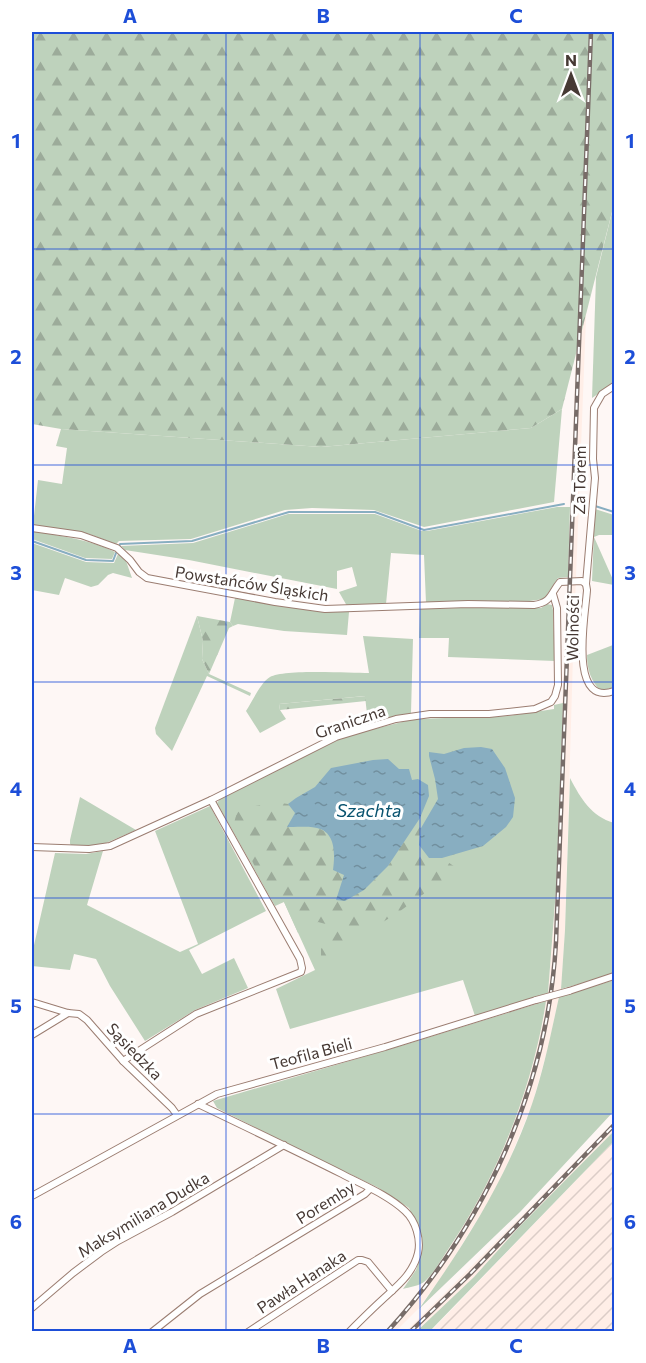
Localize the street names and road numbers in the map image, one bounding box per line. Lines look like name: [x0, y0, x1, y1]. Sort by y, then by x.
street label: Za Torem: [569, 445, 589, 515]
street label: Powstańców Śląskich: [174, 561, 330, 605]
street label: Wolności: [562, 594, 582, 662]
street label: Graniczna: [312, 700, 388, 742]
street label: Sąsiedzka: [103, 1019, 167, 1083]
street label: Teofila Bieli: [268, 1033, 354, 1073]
street label: Maksymiliana Dudka: [74, 1167, 212, 1261]
street label: Poremby: [292, 1177, 358, 1227]
street label: Pawła Hanaka: [253, 1245, 349, 1317]

